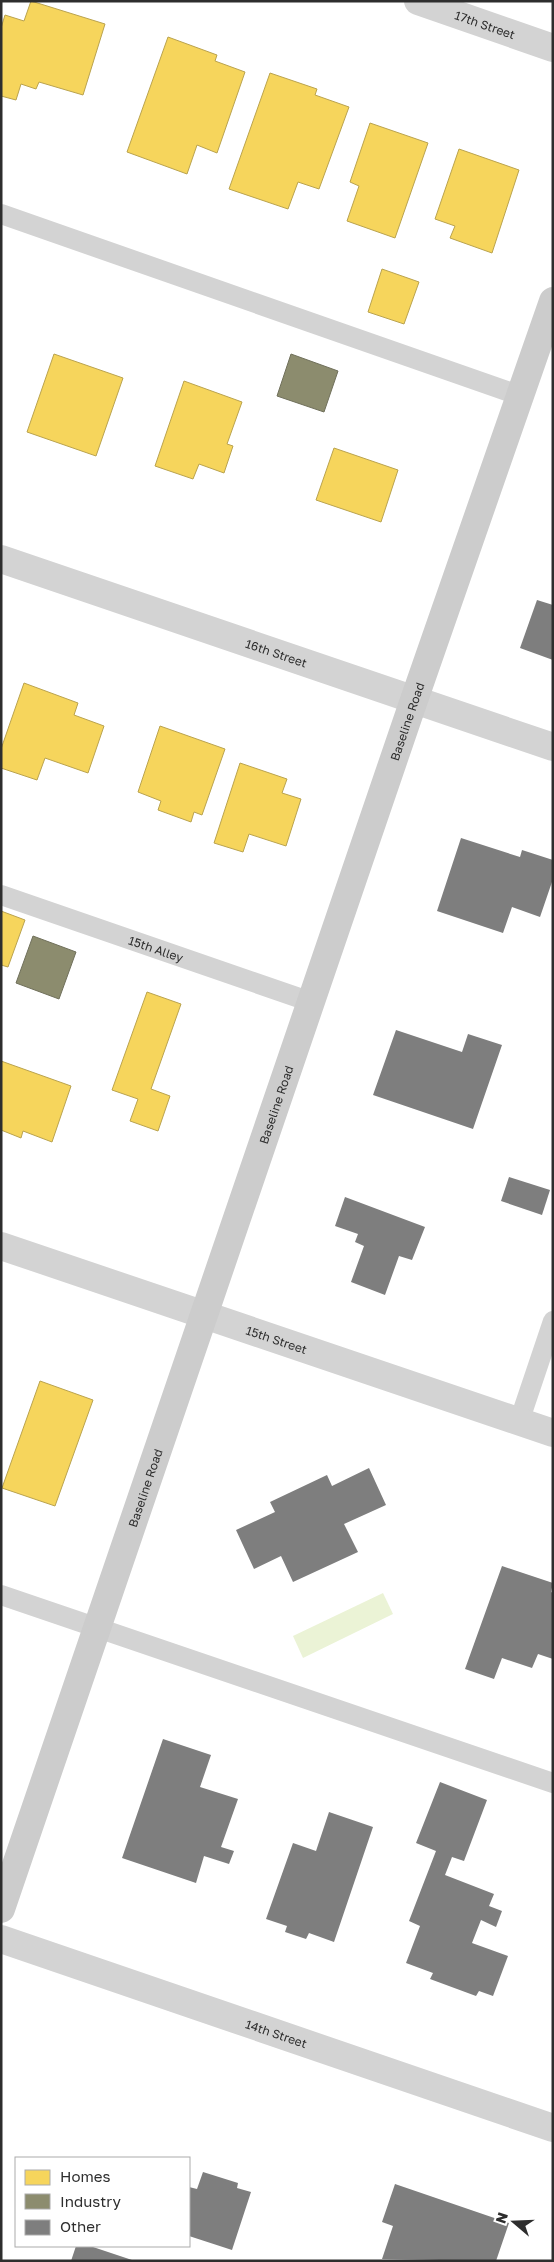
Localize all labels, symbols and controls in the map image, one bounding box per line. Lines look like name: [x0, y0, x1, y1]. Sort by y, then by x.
street label: 17th Street: [453, 7, 517, 42]
street label: 16th Street: [244, 635, 309, 670]
street label: Baseline Road: [386, 680, 427, 763]
street label: 15th Alley: [127, 932, 186, 965]
street label: Baseline Road: [255, 1063, 296, 1146]
street label: 15th Street: [244, 1322, 309, 1357]
street label: Baseline Road: [124, 1447, 165, 1529]
street label: 14th Street: [244, 2016, 309, 2051]
legend: [15, 2157, 190, 2247]
text: Homes: [60, 2167, 110, 2185]
text: Industry: [60, 2192, 121, 2210]
north arrow: [489, 2197, 539, 2247]
text: N: [491, 2210, 511, 2225]
text: Other: [60, 2217, 101, 2235]

